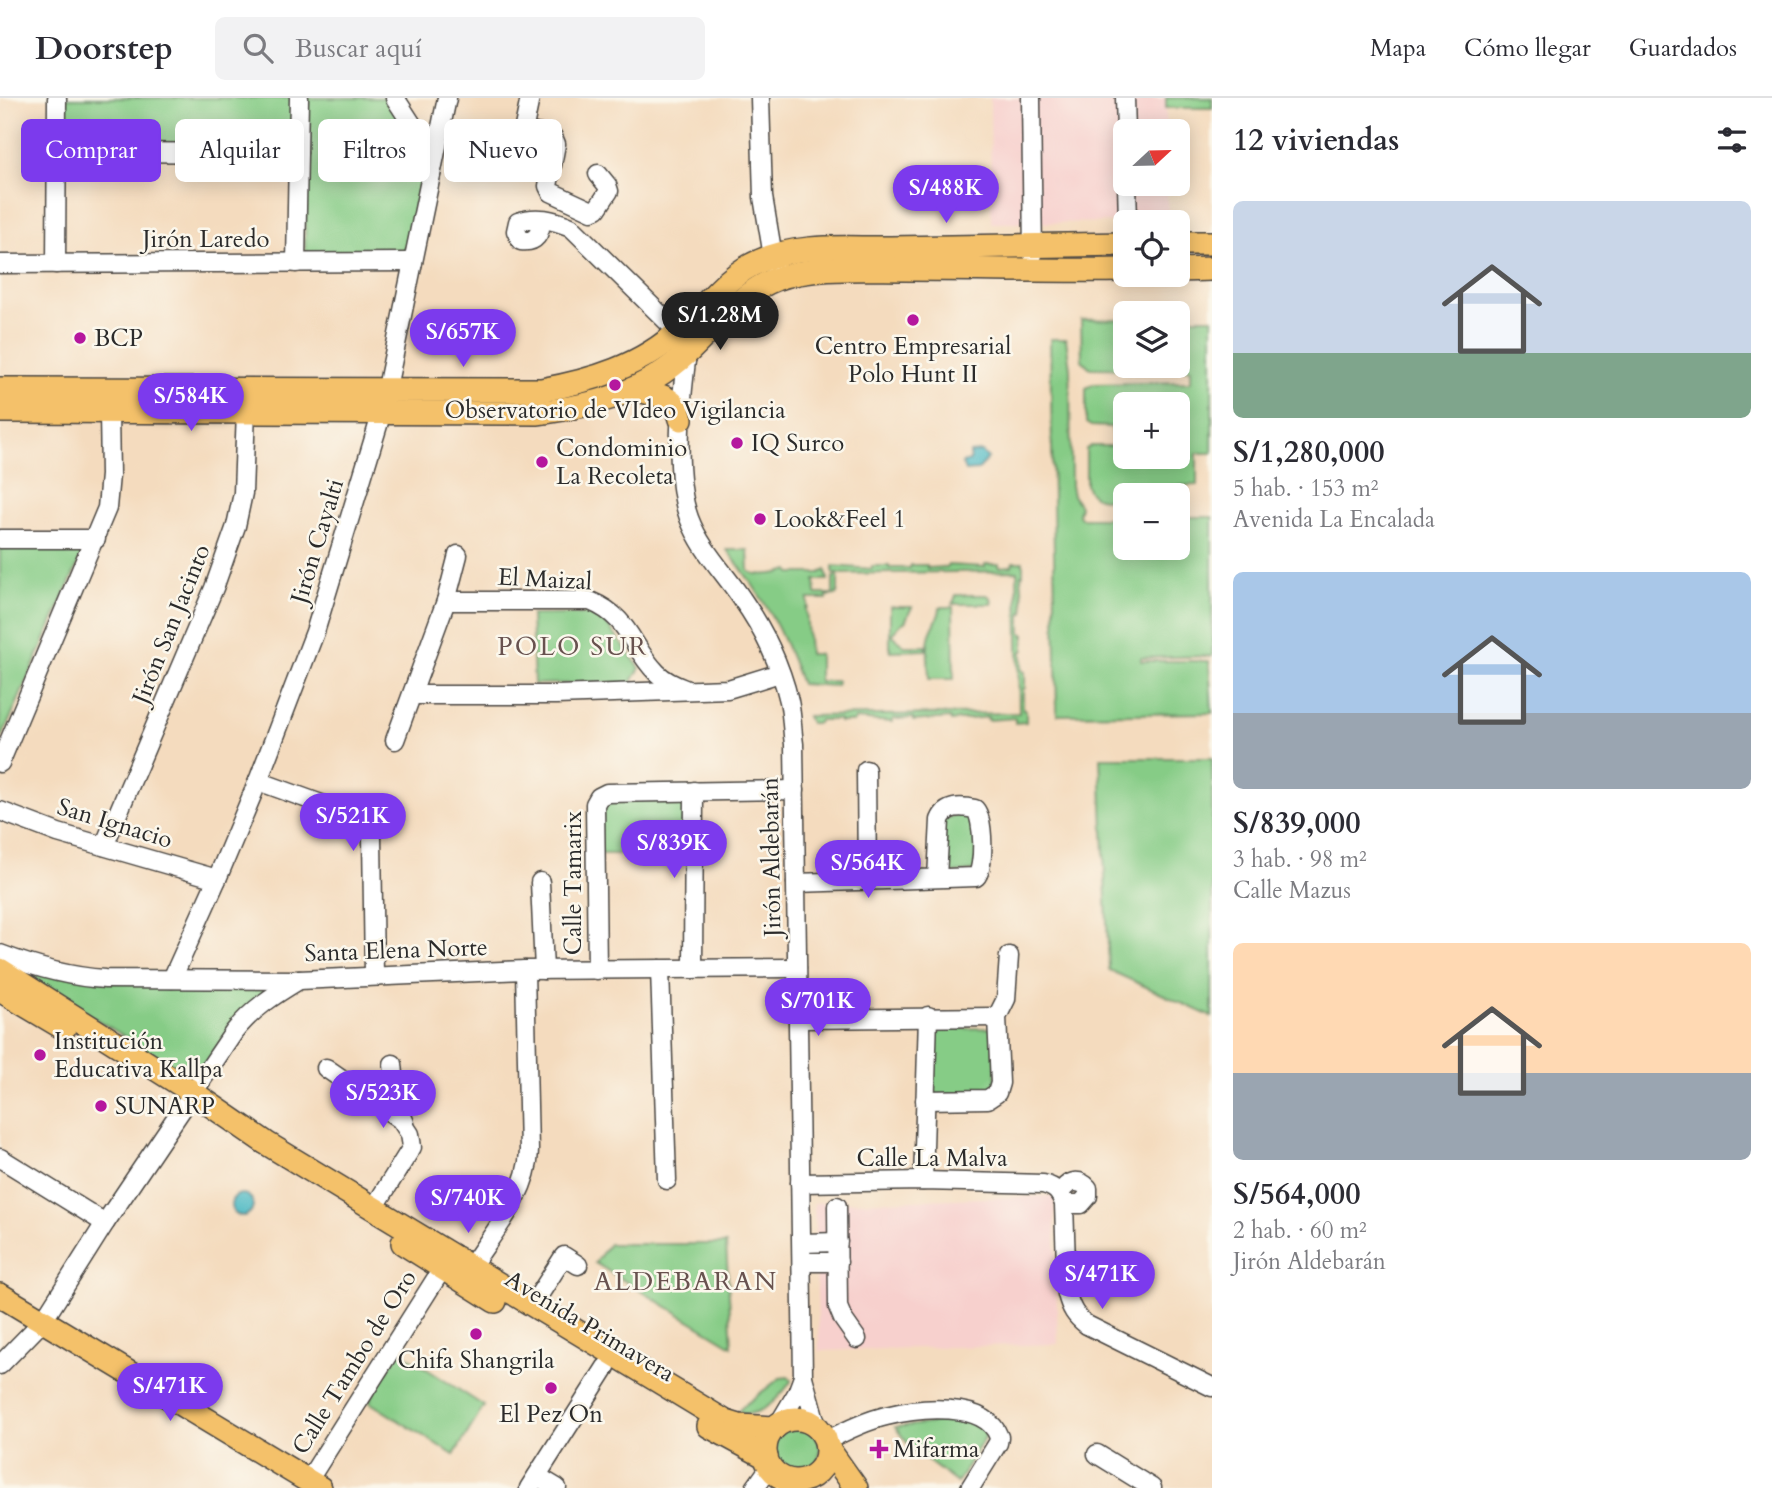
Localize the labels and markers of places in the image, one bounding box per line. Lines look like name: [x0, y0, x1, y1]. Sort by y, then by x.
pin: S/488K: [889, 166, 1003, 225]
pin: S/1.28M: [655, 292, 785, 352]
pin: S/657K: [406, 310, 520, 369]
marker: Centro Empresarial Polo Hunt II: [905, 312, 921, 328]
place label: BCP: [94, 322, 143, 355]
marker: BCP: [72, 330, 88, 346]
place label: Centro Empresarial Polo Hunt II: [815, 330, 1011, 391]
pin: S/584K: [134, 374, 248, 433]
marker: Observatorio de VIdeo Vigilancia: [607, 377, 623, 393]
place label: Observatorio de VIdeo Vigilancia: [444, 394, 786, 427]
place label: IQ Surco: [751, 427, 844, 460]
place label: Condominio La Recoleta: [556, 432, 687, 493]
marker: IQ Surco: [729, 435, 745, 451]
marker: Condominio La Recoleta: [534, 454, 550, 470]
place label: Look&Feel 1: [774, 503, 905, 536]
marker: Look&Feel 1: [752, 511, 768, 527]
pin: S/521K: [296, 794, 410, 853]
pin: S/839K: [617, 820, 731, 880]
pin: S/564K: [811, 840, 925, 900]
pin: S/701K: [761, 978, 875, 1038]
place label: Institución Educativa Kallpa: [54, 1025, 224, 1086]
marker: Institución Educativa Kallpa: [32, 1047, 48, 1063]
pin: S/523K: [326, 1070, 440, 1130]
place label: SUNARP: [115, 1090, 215, 1123]
marker: SUNARP: [93, 1098, 109, 1114]
pin: S/740K: [411, 1176, 525, 1235]
pin: S/471K: [1045, 1252, 1159, 1311]
marker: Chifa Shangrila: [468, 1326, 484, 1342]
place label: Chifa Shangrila: [397, 1344, 555, 1377]
pin: S/471K: [113, 1364, 227, 1423]
marker: El Pez On: [543, 1380, 559, 1396]
place label: El Pez On: [499, 1398, 603, 1431]
place label: Mifarma: [893, 1433, 980, 1466]
marker: Mifarma: [871, 1441, 887, 1457]

